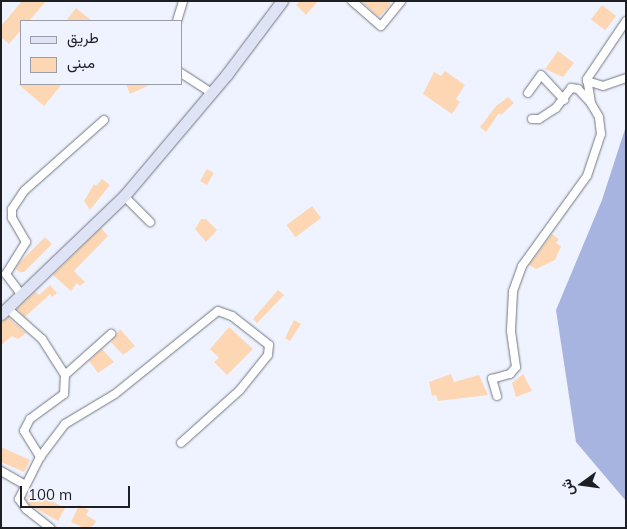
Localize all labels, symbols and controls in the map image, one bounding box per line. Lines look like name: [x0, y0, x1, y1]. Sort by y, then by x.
legend: [20, 20, 182, 85]
text: طريق: [67, 28, 99, 47]
text: مبنى: [67, 53, 95, 72]
north arrow: [557, 459, 607, 509]
scale bar: [22, 476, 132, 508]
text: ش: [557, 477, 578, 498]
text: 100 m: [28, 485, 72, 504]

